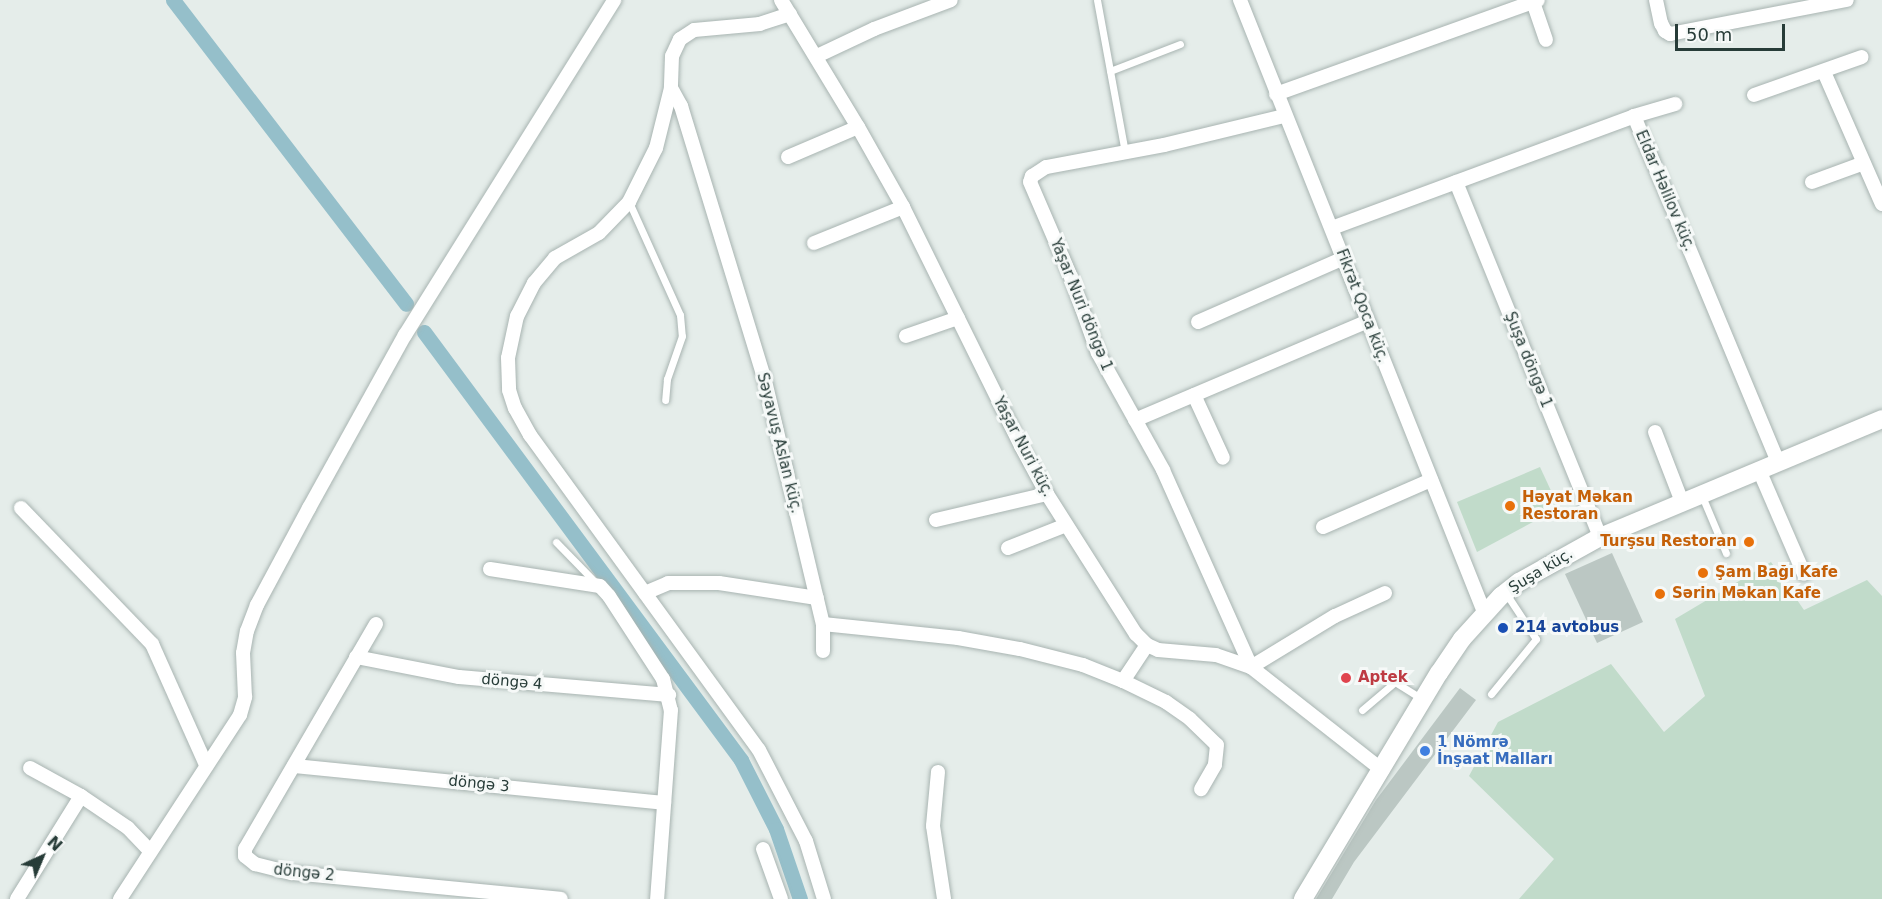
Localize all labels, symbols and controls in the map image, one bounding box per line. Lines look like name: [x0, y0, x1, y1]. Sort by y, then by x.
scale bar: [1678, 12, 1788, 50]
text: 50 m: [1686, 24, 1732, 45]
street label: Eldar Həlilov küç.: [1631, 128, 1699, 254]
street label: Yaşar Nuri döngə 1: [1046, 236, 1116, 374]
street label: Fikrət Qoca küç.: [1332, 247, 1392, 365]
street label: Şuşa döngə 1: [1501, 309, 1555, 411]
street label: Səyavuş Aslan küç.: [753, 371, 805, 515]
street label: Yaşar Nuri küç.: [989, 394, 1057, 500]
place label: Həyat Məkan Restoran: [1522, 488, 1633, 523]
marker: Həyat Məkan Restoran: [1503, 499, 1517, 513]
place label: Turşsu Restoran: [1600, 533, 1737, 551]
marker: Turşsu Restoran: [1742, 535, 1756, 549]
street label: Şuşa küç.: [1506, 545, 1576, 597]
place label: Şam Bağı Kafe: [1715, 564, 1838, 582]
marker: Şam Bağı Kafe: [1696, 566, 1710, 580]
place label: Sərin Məkan Kafe: [1672, 585, 1821, 603]
marker: Sərin Məkan Kafe: [1653, 587, 1667, 601]
place label: 214 avtobus: [1515, 619, 1619, 637]
marker: 214 avtobus: [1496, 621, 1510, 635]
place label: Aptek: [1358, 669, 1408, 687]
street label: döngə 4: [481, 670, 543, 694]
marker: Aptek: [1339, 671, 1353, 685]
place label: 1 Nömrə İnşaat Malları: [1437, 733, 1553, 768]
marker: 1 Nömrə İnşaat Malları: [1418, 744, 1432, 758]
street label: döngə 3: [448, 772, 510, 796]
north arrow: [12, 827, 72, 887]
text: N: [43, 832, 66, 855]
street label: döngə 2: [273, 861, 335, 885]

